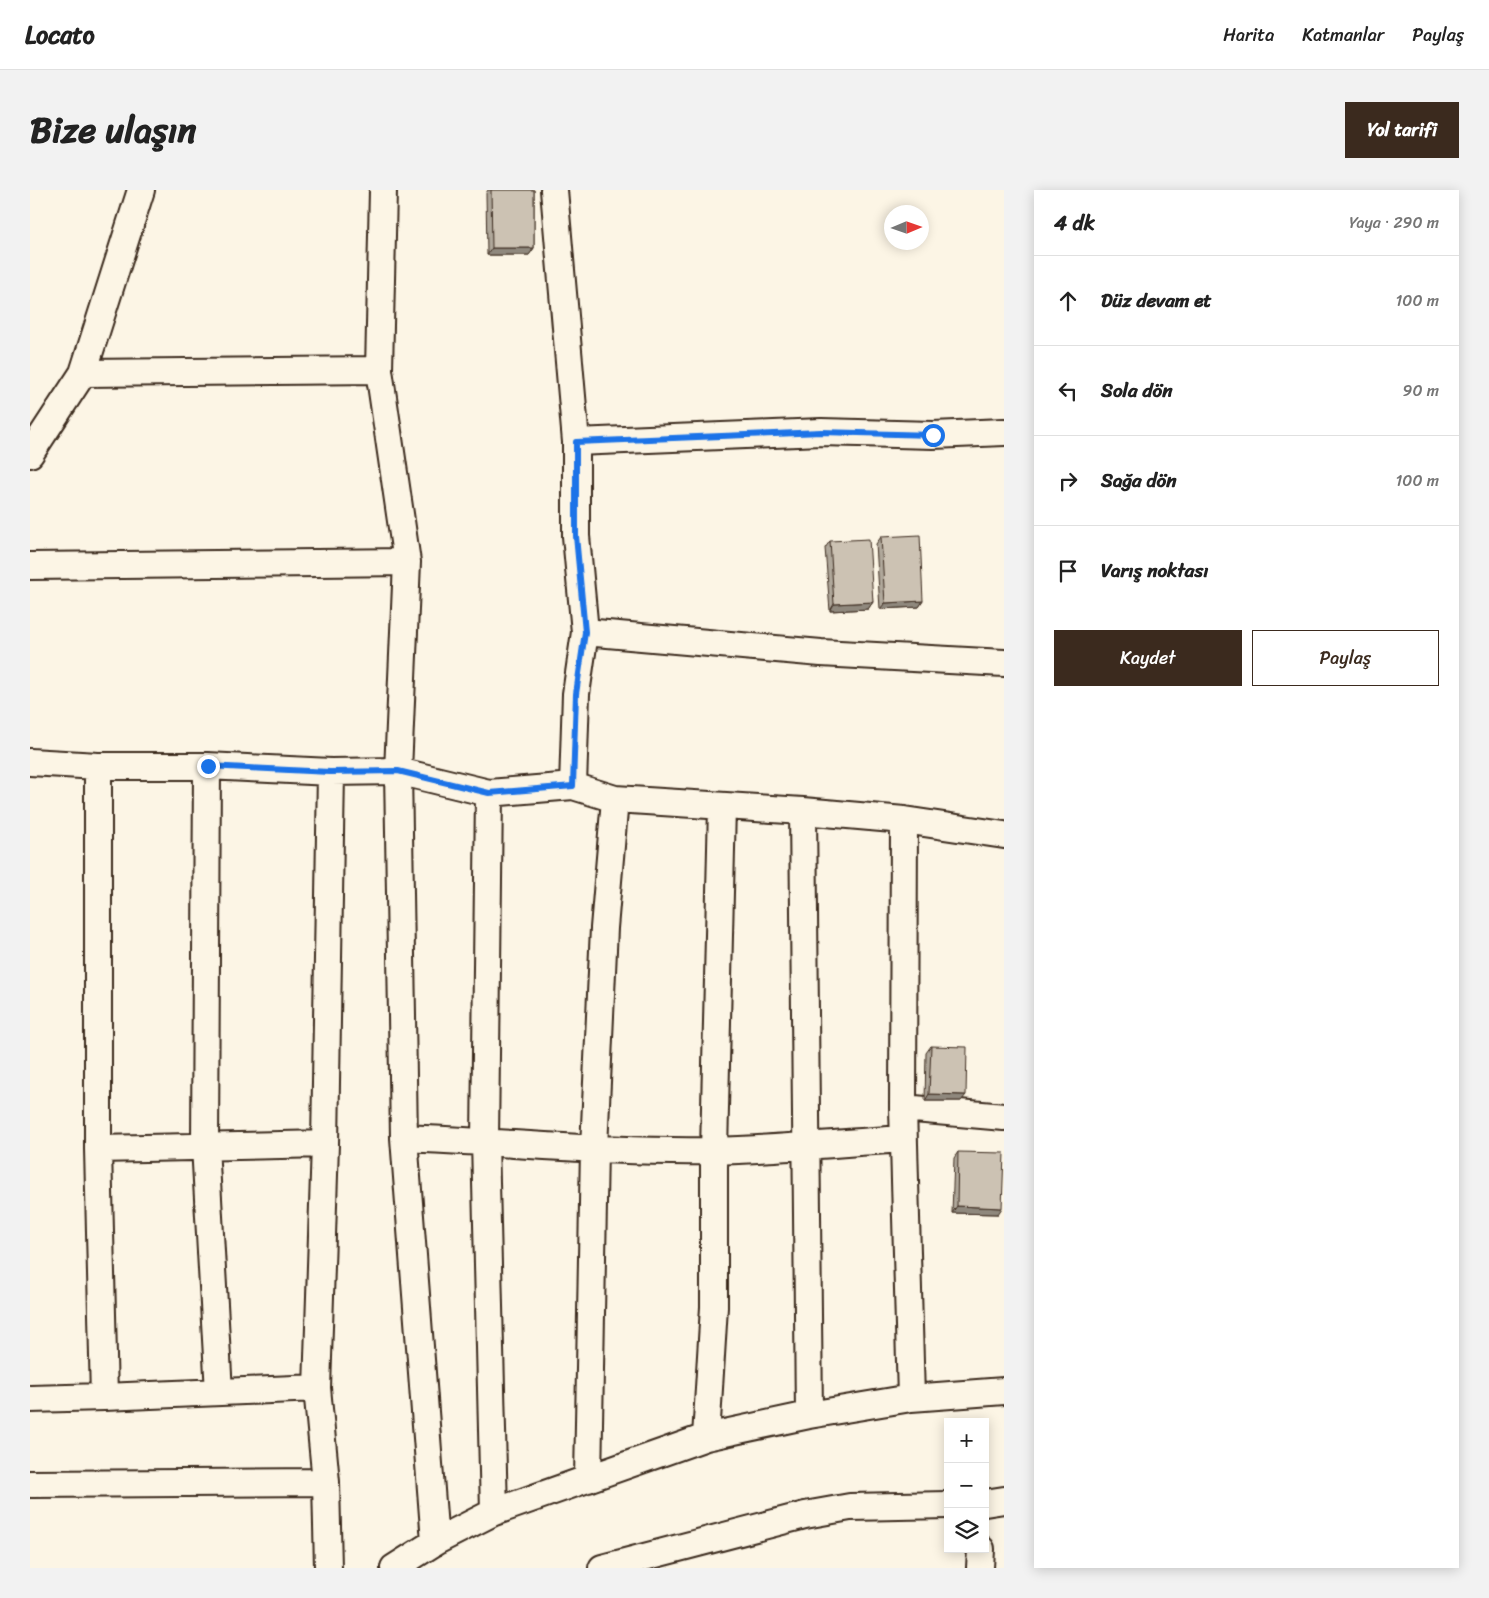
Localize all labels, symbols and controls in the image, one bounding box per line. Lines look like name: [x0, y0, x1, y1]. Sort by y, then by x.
text: Locato: [25, 14, 95, 56]
text: Harita: [1223, 19, 1274, 51]
text: Katmanlar: [1302, 19, 1384, 51]
text: Paylaş: [1412, 19, 1464, 51]
text: Bize ulaşın: [30, 99, 196, 161]
button: Yol tarifi: [1345, 102, 1459, 158]
text: 4 dk: [1054, 204, 1095, 242]
north arrow: [884, 205, 929, 250]
text: Yaya · 290 m: [1349, 208, 1439, 237]
text: Düz devam et: [1101, 284, 1212, 317]
text: 100 m: [1395, 286, 1439, 315]
icon: ahead: [1054, 287, 1082, 315]
text: Sola dön: [1101, 374, 1172, 407]
text: 90 m: [1403, 376, 1439, 405]
icon: left: [1054, 377, 1082, 405]
route start: [922, 424, 945, 447]
text: Sağa dön: [1101, 464, 1176, 497]
text: 100 m: [1395, 466, 1439, 495]
icon: right: [1054, 467, 1082, 495]
text: Varış noktası: [1101, 554, 1208, 587]
icon: arrive: [1054, 557, 1082, 585]
button: Kaydet: [1054, 630, 1242, 686]
button: Paylaş: [1252, 630, 1439, 686]
route end: [197, 755, 220, 778]
map controls: [944, 1418, 989, 1553]
button: +: [944, 1418, 989, 1463]
button: −: [944, 1463, 989, 1508]
button: layers: [944, 1508, 989, 1553]

